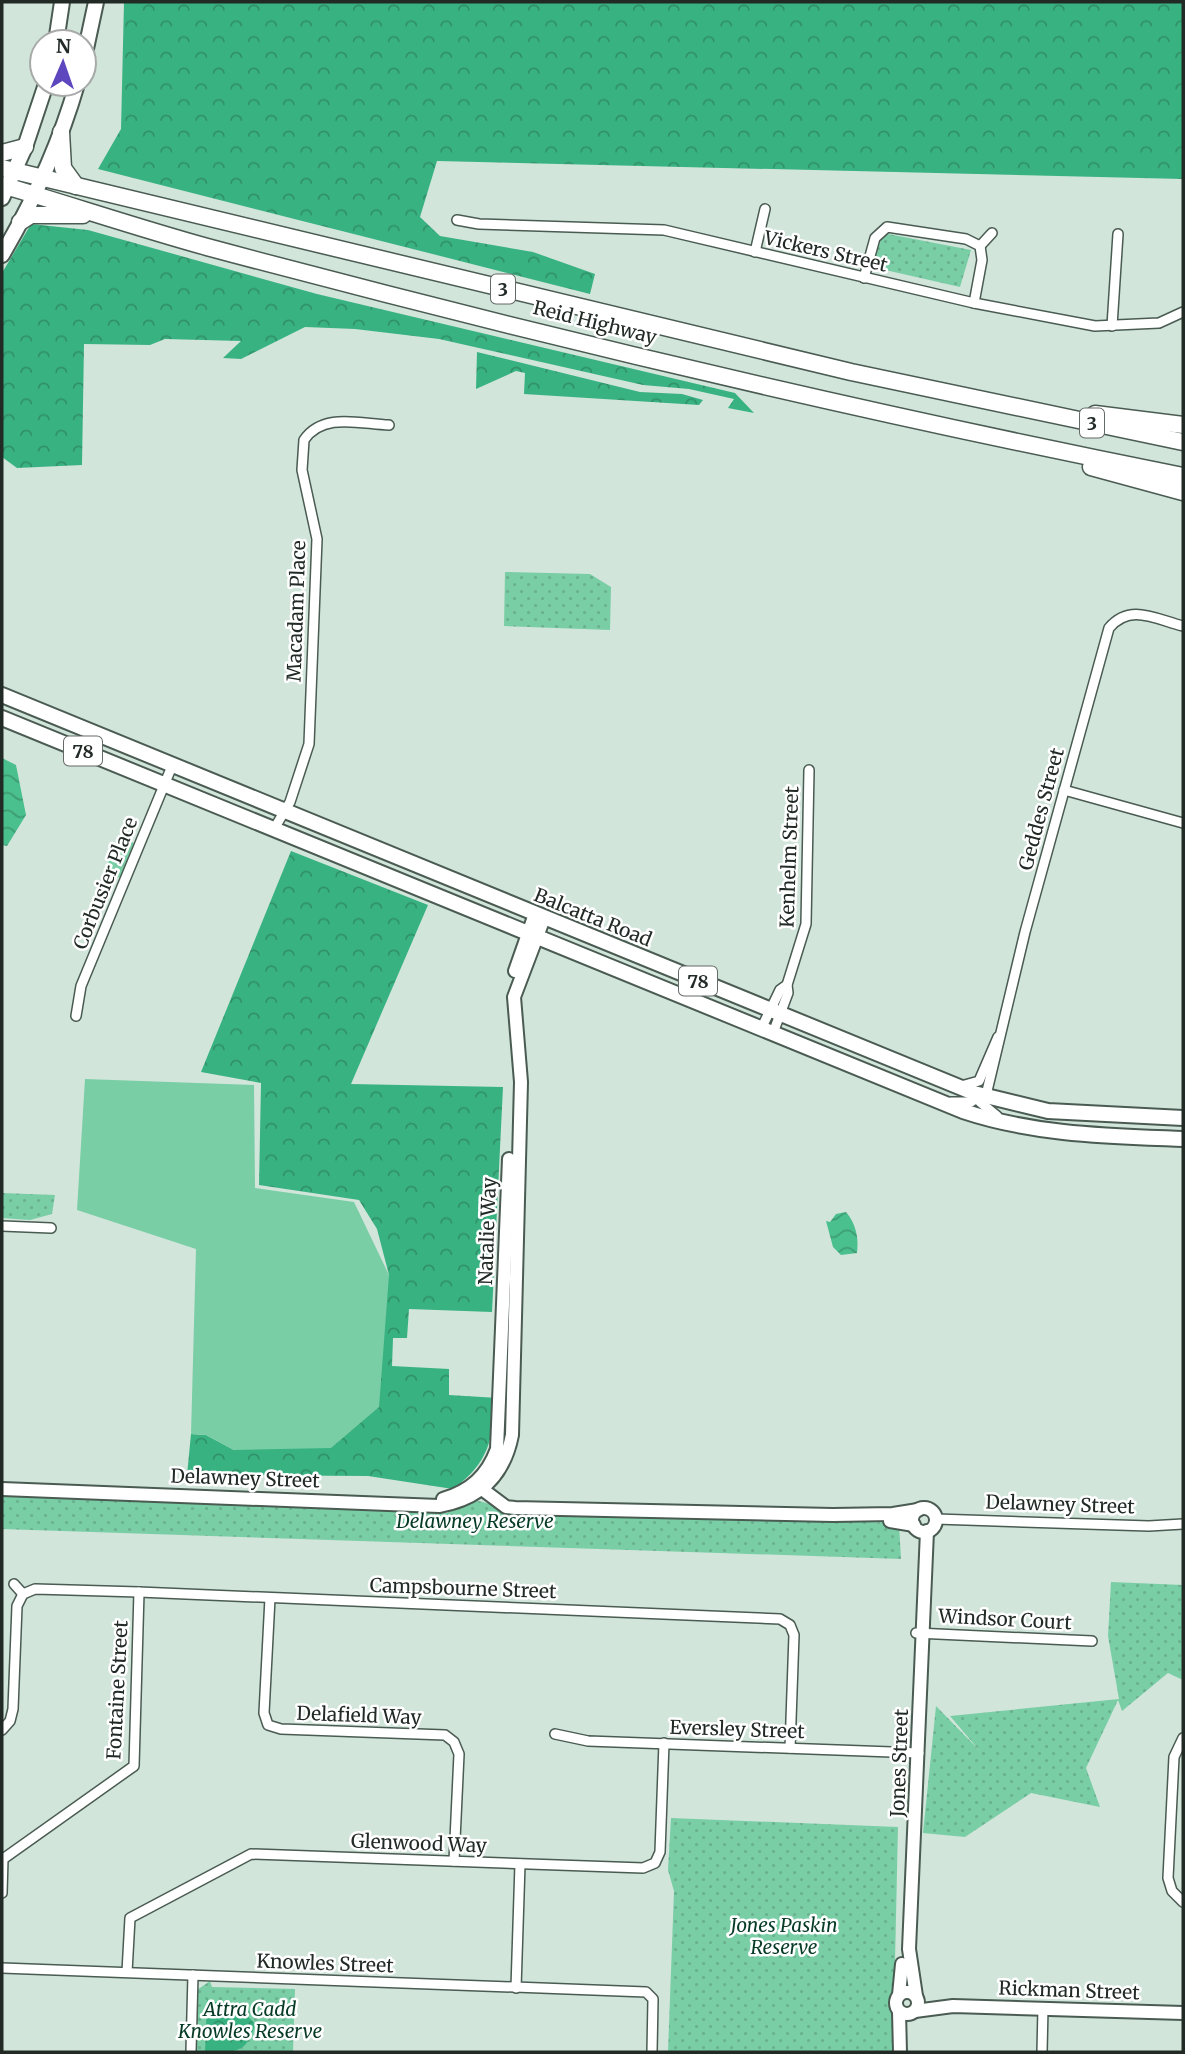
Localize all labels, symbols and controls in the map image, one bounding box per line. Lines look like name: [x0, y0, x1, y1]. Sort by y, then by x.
north arrow: [28, 28, 98, 98]
text: N: [56, 34, 72, 58]
street label: Vickers Street: [761, 225, 891, 277]
road number: 3: [491, 274, 515, 304]
street label: Reid Highway: [531, 295, 659, 349]
road number: 3: [1080, 408, 1104, 438]
street label: Macadam Place: [282, 540, 310, 682]
road number: 78: [64, 736, 102, 766]
street label: Geddes Street: [1013, 745, 1069, 873]
street label: Kenhelm Street: [775, 785, 803, 928]
street label: Corbusier Place: [68, 813, 142, 953]
street label: Balcatta Road: [531, 882, 655, 952]
road number: 78: [679, 966, 717, 996]
street label: Natalie Way: [473, 1177, 501, 1285]
street label: Delawney Street: [170, 1463, 321, 1493]
street label: Delawney Street: [985, 1489, 1136, 1519]
park label: Delawney Reserve: [395, 1509, 554, 1533]
street label: Campsbourne Street: [369, 1573, 557, 1603]
street label: Windsor Court: [937, 1603, 1073, 1635]
street label: Fontaine Street: [101, 1619, 133, 1760]
street label: Delafield Way: [296, 1701, 422, 1729]
street label: Jones Street: [885, 1708, 913, 1819]
street label: Eversley Street: [669, 1715, 806, 1743]
street label: Glenwood Way: [351, 1829, 487, 1857]
park label: Jones Paskin Reserve: [729, 1913, 837, 1959]
street label: Knowles Street: [256, 1949, 395, 1977]
street label: Rickman Street: [998, 1976, 1141, 2004]
park label: Attra Cadd Knowles Reserve: [177, 1997, 322, 2043]

